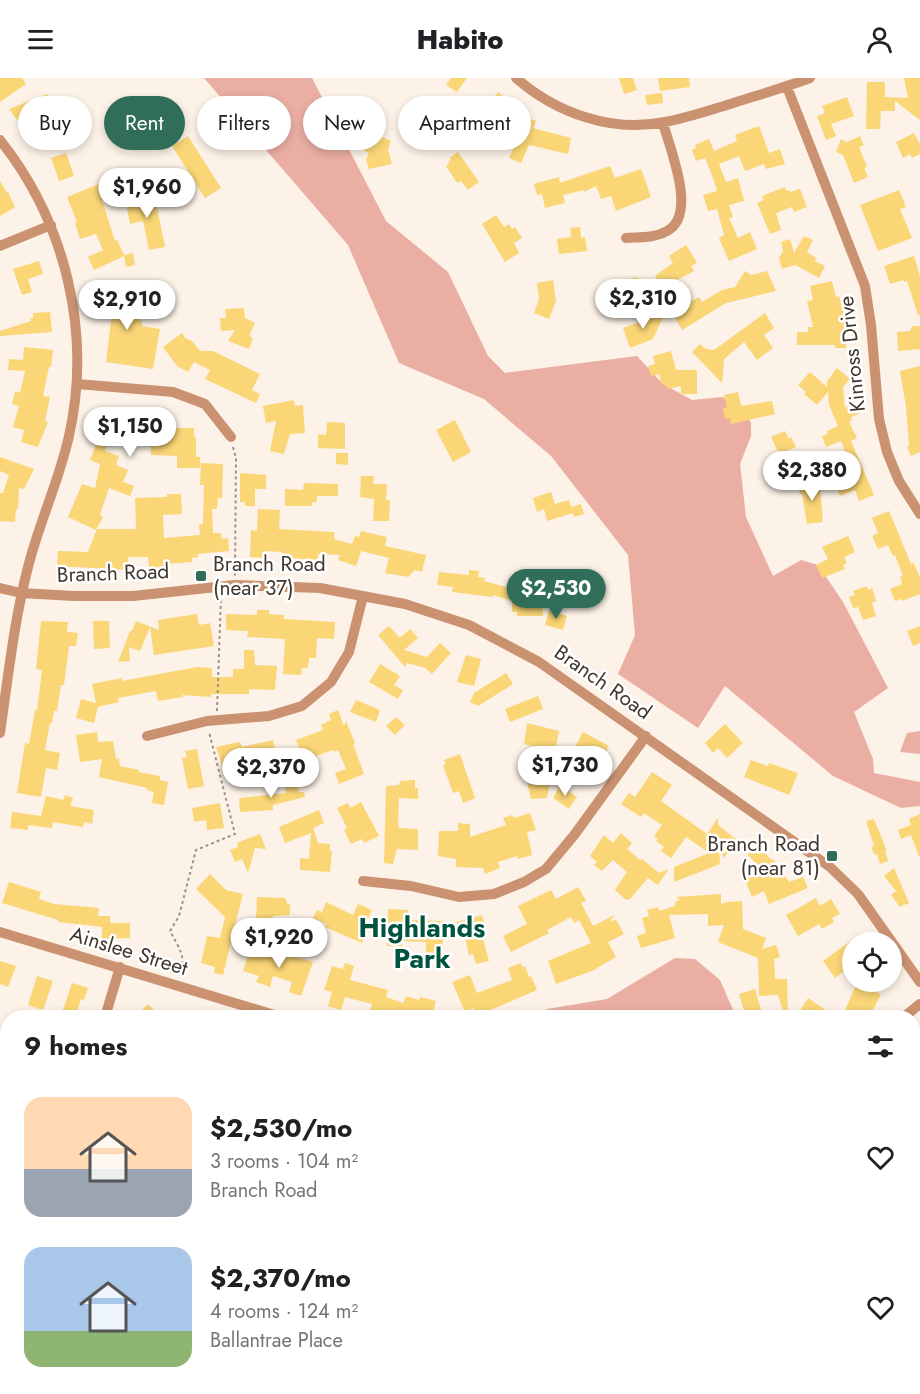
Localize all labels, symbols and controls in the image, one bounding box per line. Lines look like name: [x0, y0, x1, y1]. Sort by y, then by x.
text: Habito: [417, 20, 503, 59]
icon: menu: [24, 23, 57, 56]
icon: person: [863, 23, 896, 56]
chip: Buy: [18, 96, 92, 150]
chip: Rent: [104, 96, 185, 150]
chip: Filters: [197, 96, 291, 150]
chip: New: [303, 96, 386, 150]
chip: Apartment: [398, 96, 531, 150]
pin: $1,960: [98, 168, 196, 219]
text: $1,960: [112, 173, 182, 202]
pin: $2,310: [594, 279, 692, 330]
pin: $2,910: [78, 280, 176, 331]
text: $2,310: [609, 284, 677, 313]
text: $2,910: [93, 285, 161, 314]
street label: Kinross Drive: [831, 294, 873, 414]
pin: $1,150: [81, 407, 179, 458]
text: $1,150: [97, 412, 163, 441]
pin: $2,380: [763, 451, 861, 502]
text: $2,380: [777, 456, 847, 485]
place label: Branch Road (near 37): [213, 549, 326, 603]
street label: Branch Road: [56, 556, 170, 590]
marker: Branch Road (near 37): [194, 569, 208, 583]
pin: $2,530: [507, 569, 605, 620]
text: $2,530: [521, 574, 591, 603]
street label: Branch Road: [548, 637, 658, 727]
pin: $1,730: [516, 746, 614, 797]
pin: $2,370: [222, 748, 320, 799]
text: $1,730: [532, 751, 598, 780]
text: $2,370: [236, 753, 306, 782]
place label: Branch Road (near 81): [707, 829, 820, 883]
marker: Branch Road (near 81): [825, 849, 839, 863]
district label: Highlands Park: [359, 908, 485, 978]
pin: $1,920: [230, 918, 328, 969]
street label: Ainslee Street: [66, 919, 192, 983]
text: $1,920: [245, 923, 313, 952]
map controls: [842, 932, 902, 992]
button: locate: [842, 932, 902, 992]
text: 9 homes: [24, 1027, 127, 1065]
icon: filters: [864, 1030, 897, 1063]
text: $2,530/mo: [210, 1109, 352, 1147]
icon: home: [72, 1121, 144, 1193]
icon: heart: [864, 1141, 897, 1174]
text: 3 rooms · 104 m²: [210, 1147, 358, 1176]
text: Branch Road: [210, 1176, 317, 1205]
text: $2,370/mo: [210, 1259, 351, 1297]
icon: home: [72, 1271, 144, 1343]
icon: heart: [864, 1291, 897, 1324]
text: 4 rooms · 124 m²: [210, 1297, 358, 1326]
text: Ballantrae Place: [210, 1326, 343, 1355]

